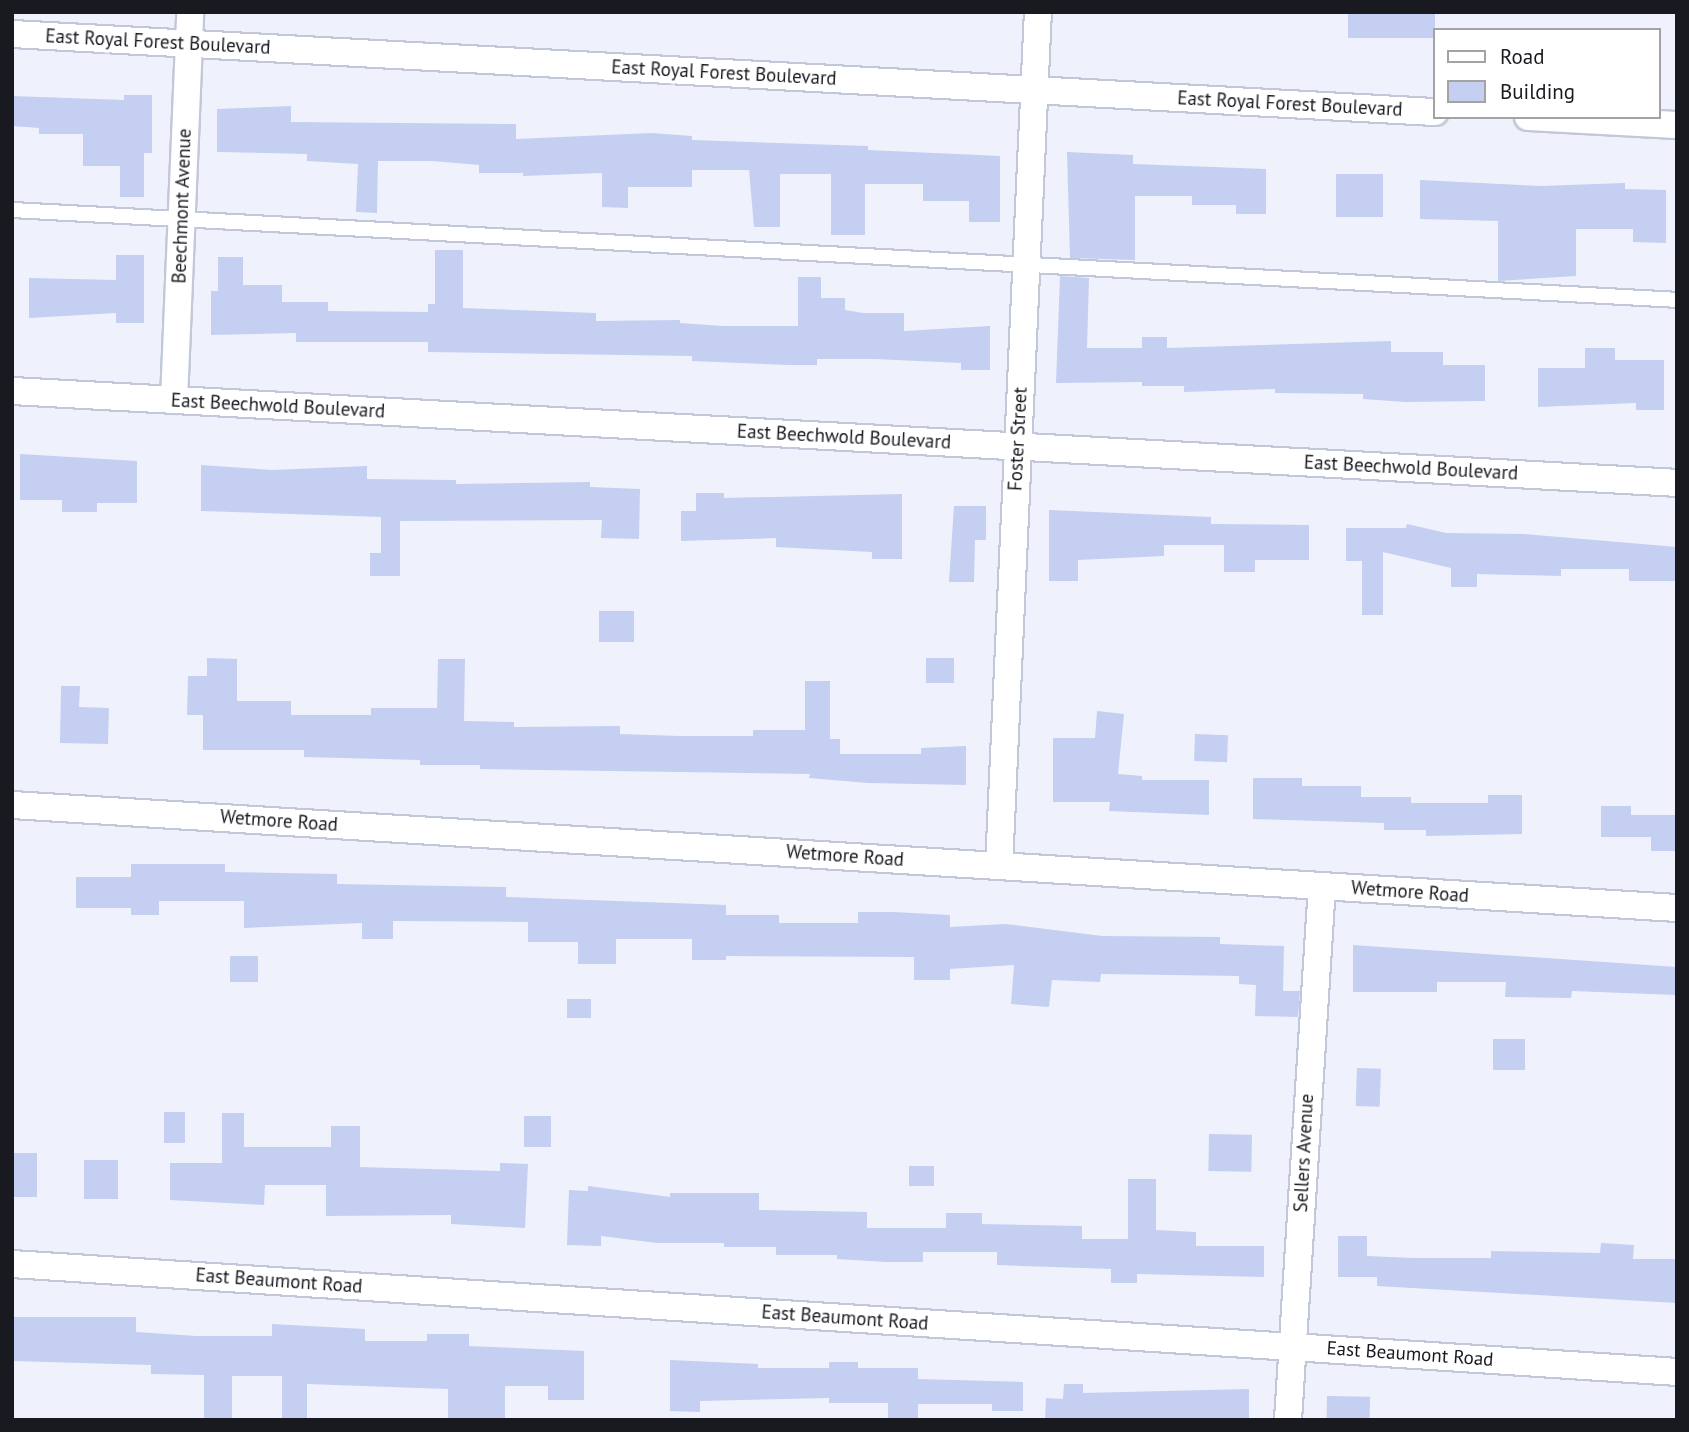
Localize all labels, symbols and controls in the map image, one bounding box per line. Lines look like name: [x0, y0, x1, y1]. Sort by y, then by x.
street label: East Royal Forest Boulevard: [45, 25, 271, 59]
legend: [1434, 28, 1661, 119]
text: Road: [1500, 43, 1544, 70]
street label: East Royal Forest Boulevard: [611, 56, 837, 90]
text: Building: [1500, 78, 1575, 105]
street label: East Royal Forest Boulevard: [1177, 87, 1403, 121]
street label: Beechmont Avenue: [168, 128, 196, 284]
street label: Foster Street: [1004, 387, 1032, 491]
street label: East Beechwold Boulevard: [170, 389, 386, 423]
street label: East Beechwold Boulevard: [736, 420, 952, 454]
street label: East Beechwold Boulevard: [1303, 451, 1519, 485]
street label: Wetmore Road: [219, 806, 339, 836]
street label: Wetmore Road: [785, 841, 905, 871]
street label: Wetmore Road: [1350, 877, 1470, 907]
street label: Sellers Avenue: [1289, 1093, 1319, 1213]
street label: East Beaumont Road: [195, 1264, 363, 1298]
street label: East Beaumont Road: [761, 1301, 929, 1335]
street label: East Beaumont Road: [1326, 1337, 1494, 1371]

